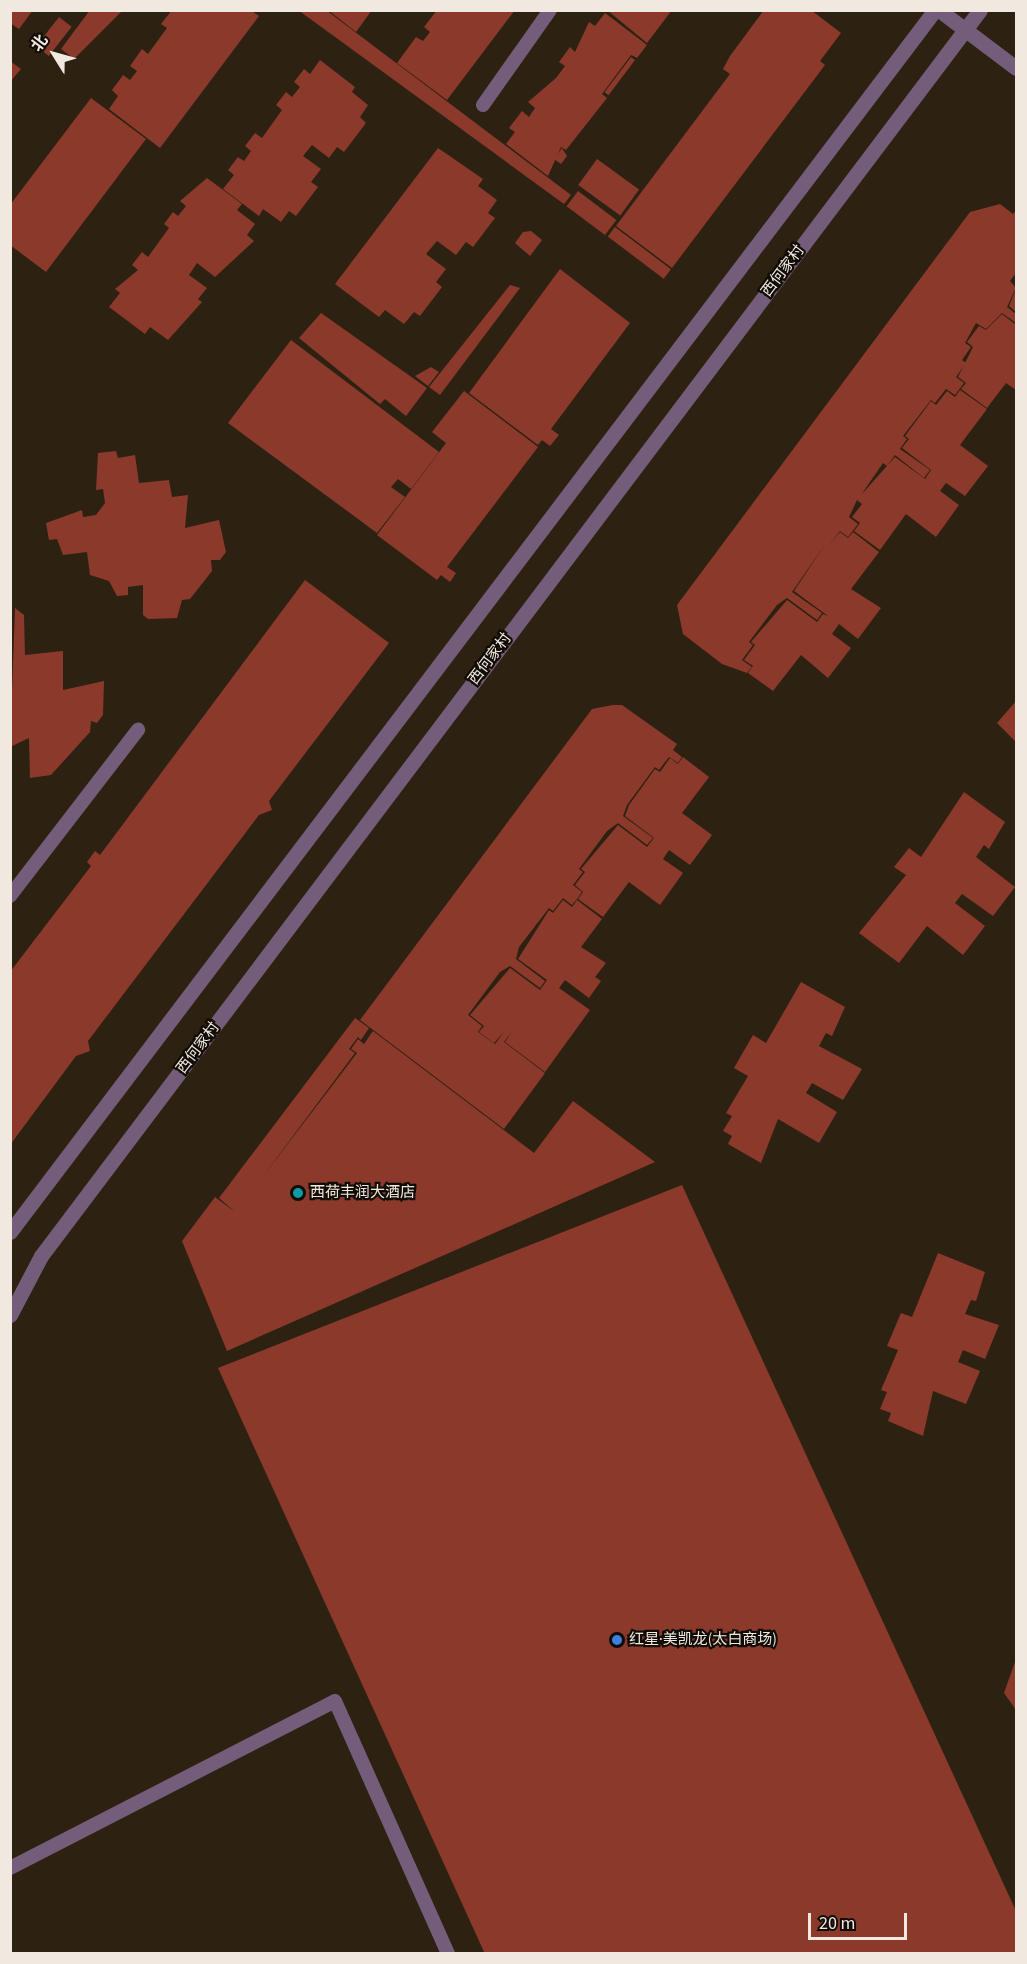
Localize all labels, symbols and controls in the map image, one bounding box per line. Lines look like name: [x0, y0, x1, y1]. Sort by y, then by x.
north arrow: [24, 24, 84, 84]
text: 北: [26, 30, 53, 56]
street label: 西何家村: [758, 242, 808, 300]
street label: 西何家村: [465, 630, 515, 688]
street label: 西何家村: [173, 1019, 223, 1077]
place label: 西荷丰润大酒店: [310, 1184, 415, 1202]
marker: 西荷丰润大酒店: [291, 1186, 305, 1200]
place label: 红星·美凯龙(太白商场): [629, 1631, 777, 1649]
marker: 红星·美凯龙(太白商场): [610, 1633, 624, 1647]
scale bar: [811, 1901, 910, 1939]
text: 20 m: [819, 1911, 855, 1936]

